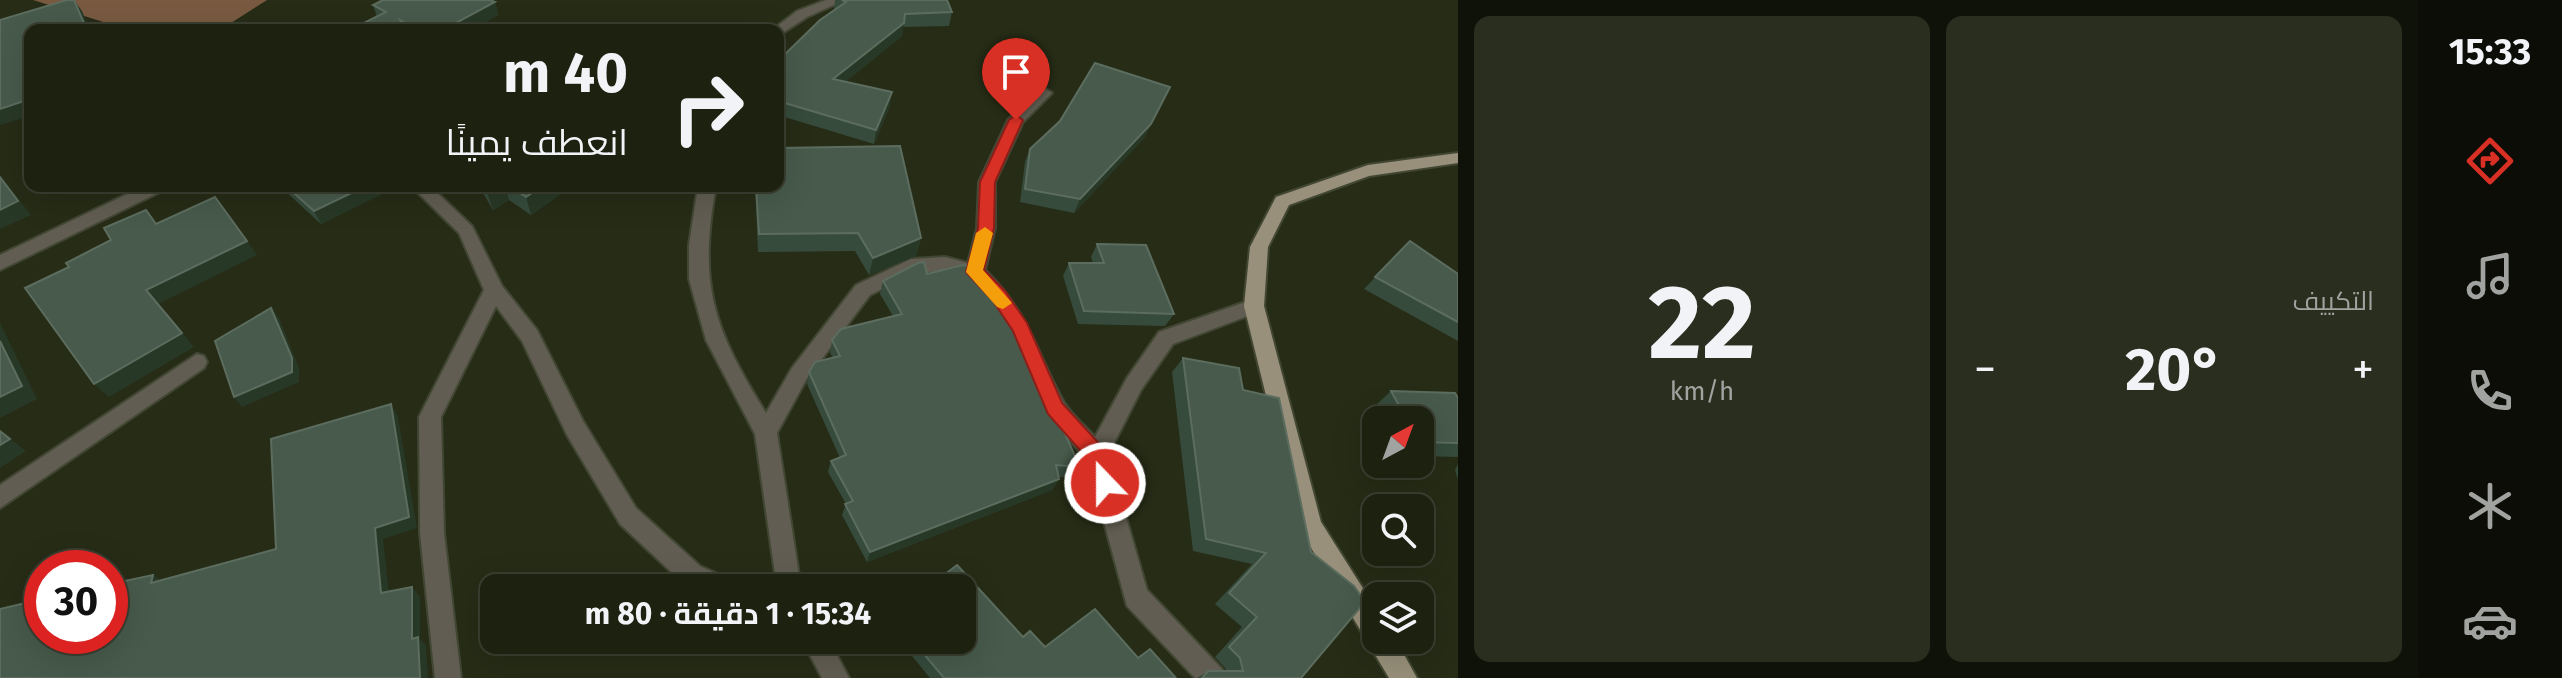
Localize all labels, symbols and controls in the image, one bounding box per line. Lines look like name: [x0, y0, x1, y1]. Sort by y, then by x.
text: 15:33: [2449, 30, 2531, 74]
pin: [982, 38, 1050, 120]
text: 40 m: [503, 40, 628, 107]
icon: arrive: [994, 50, 1038, 94]
icon: right: [656, 56, 760, 160]
text: انعطف يمينًا: [446, 121, 628, 165]
icon: directions: [2462, 133, 2518, 189]
icon: music: [2462, 248, 2518, 304]
text: 22: [1648, 261, 1756, 386]
text: التكييف: [2292, 286, 2374, 317]
text: 20°: [2125, 334, 2223, 406]
text: −: [1974, 343, 1996, 396]
text: +: [2352, 343, 2374, 396]
icon: phone: [2462, 363, 2518, 419]
text: km/h: [1670, 376, 1734, 407]
north arrow: [1362, 406, 1434, 478]
map controls: [1362, 406, 1434, 654]
position arrow: [1063, 441, 1147, 525]
icon: climate: [2462, 478, 2518, 534]
button: search: [1362, 494, 1434, 566]
speed limit sign: 30: [24, 550, 128, 654]
button: layers: [1362, 582, 1434, 654]
icon: car: [2462, 593, 2518, 649]
text: 15:34 · 1 دقيقة · 80 m: [585, 596, 871, 632]

